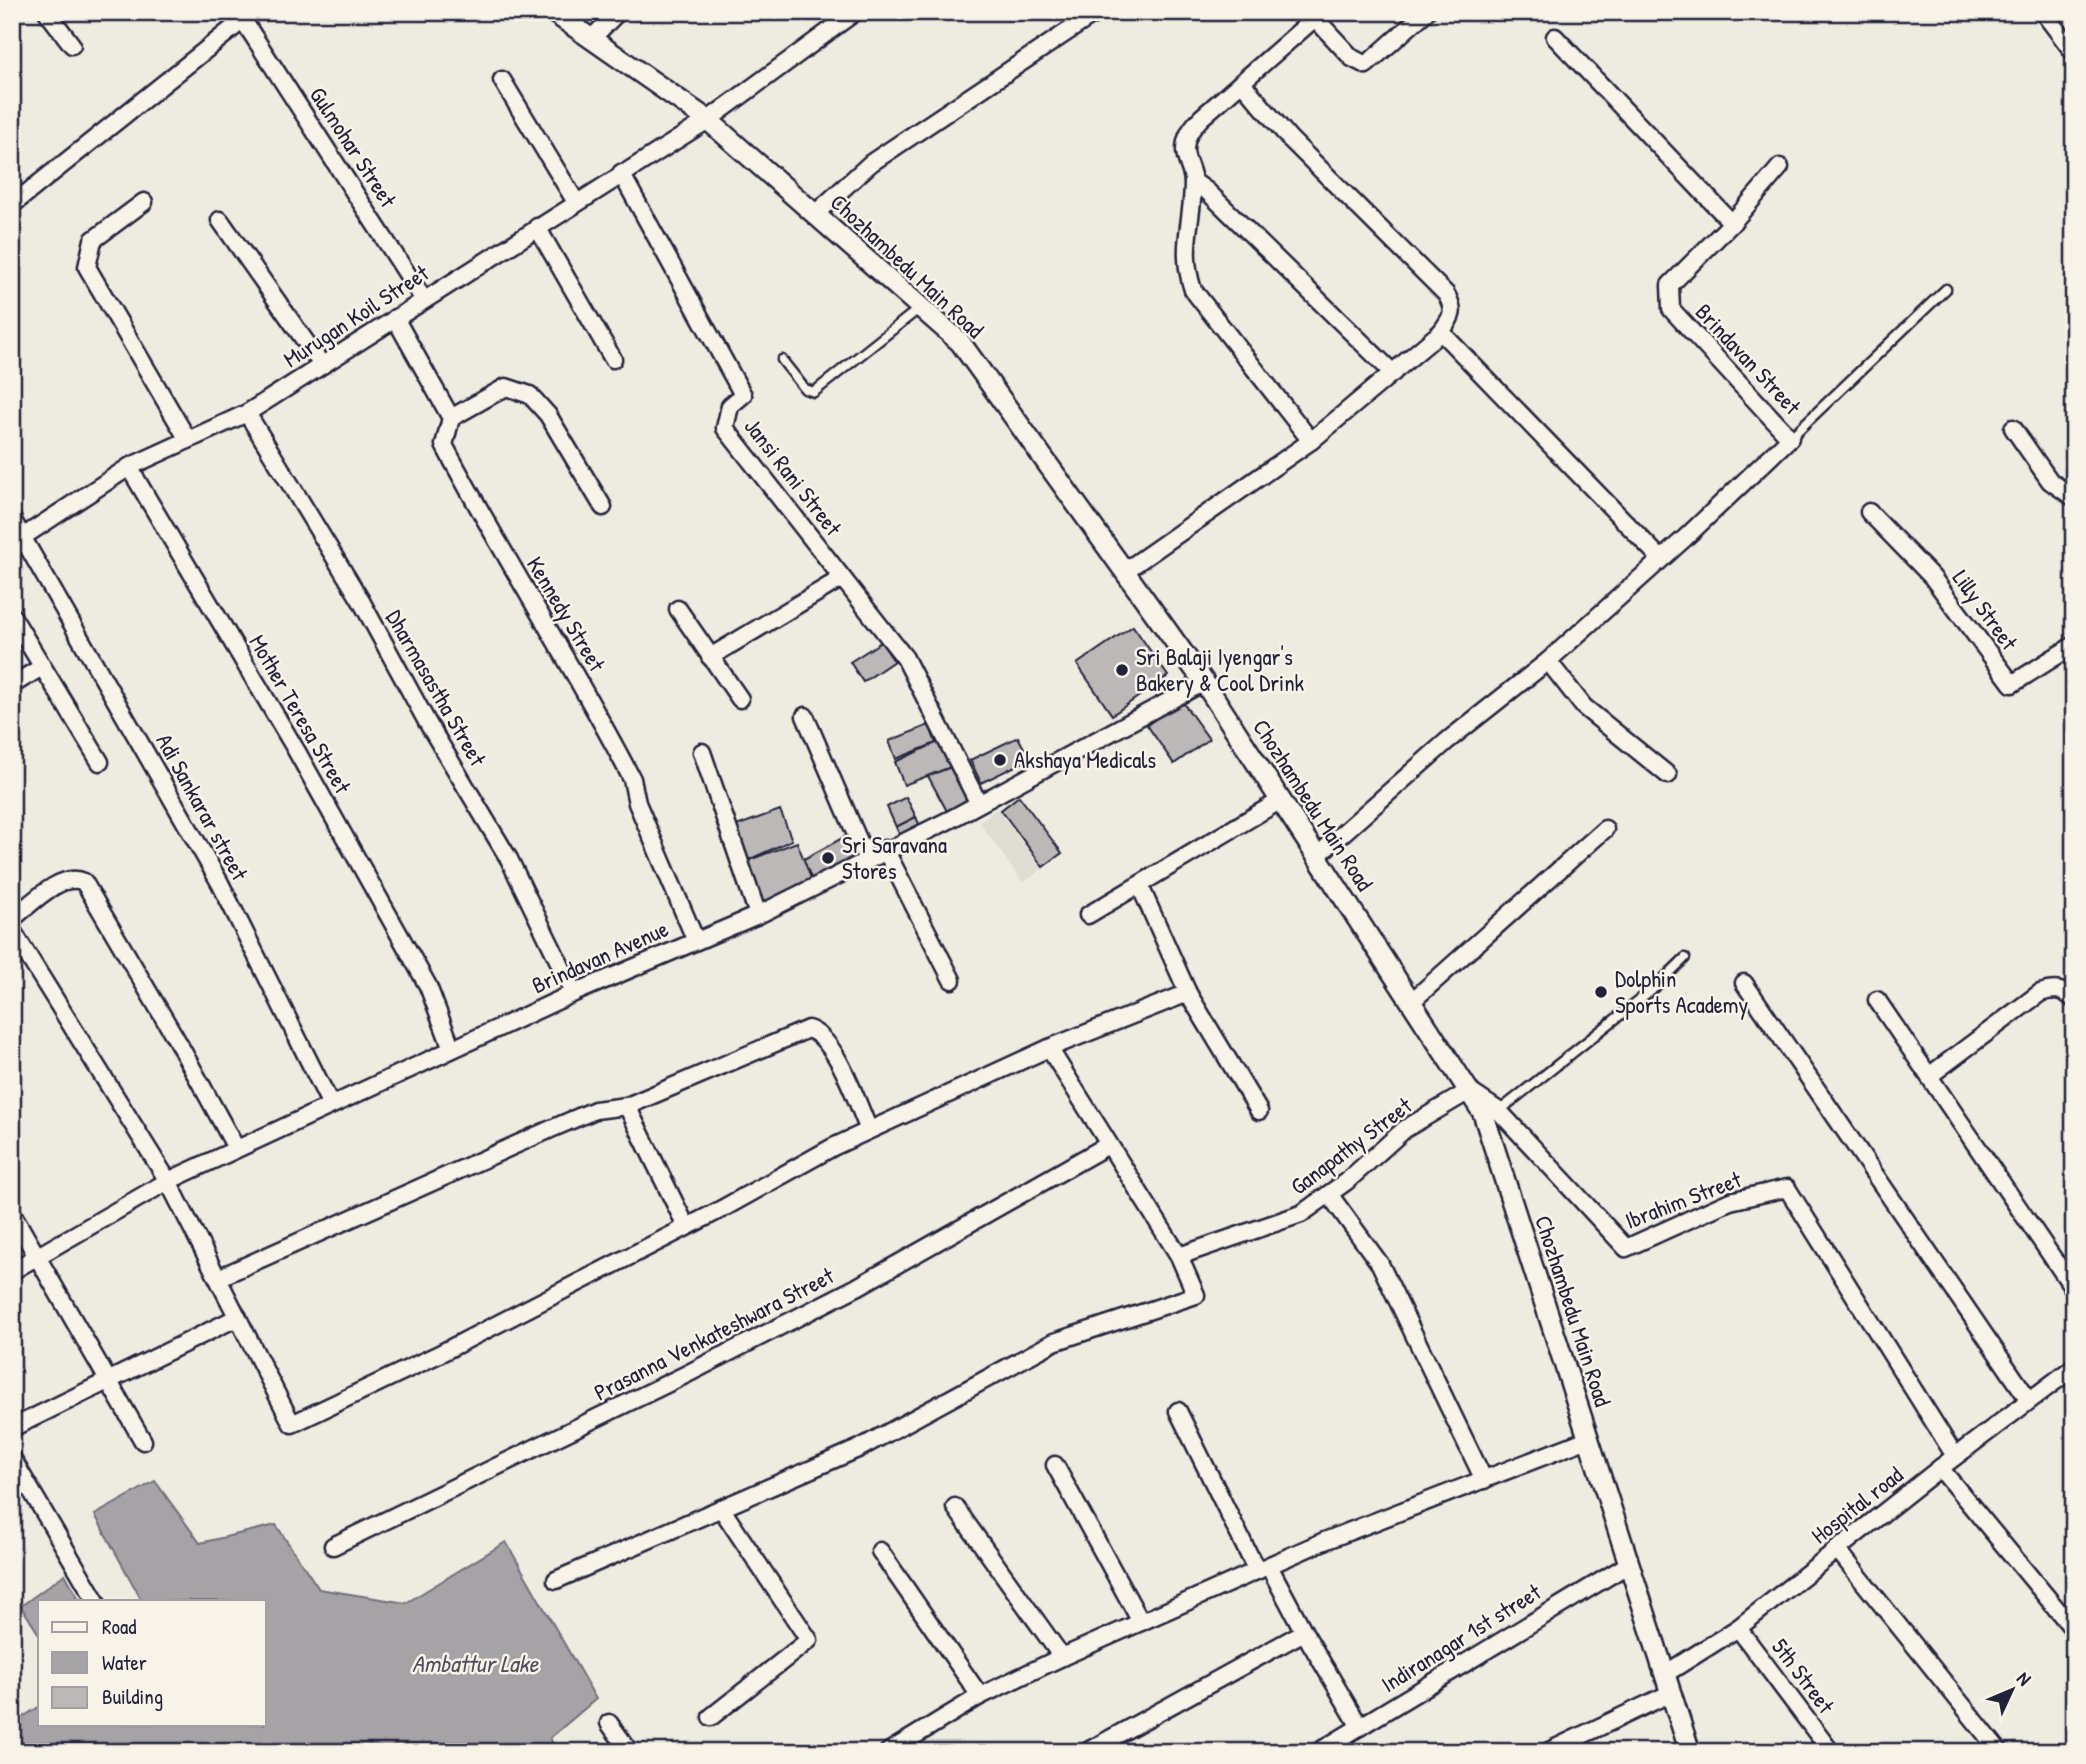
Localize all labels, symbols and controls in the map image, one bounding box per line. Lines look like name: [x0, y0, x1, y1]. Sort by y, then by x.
street label: Gulmohar Street: [303, 81, 404, 214]
street label: Chozhambedu Main Road: [824, 186, 991, 345]
street label: Murugan Koil Street: [277, 256, 435, 374]
street label: Brindavan Street: [1689, 296, 1809, 422]
street label: Jansi Rani Street: [738, 412, 850, 543]
street label: Kennedy Street: [520, 551, 613, 678]
street label: Lilly Street: [1946, 563, 2026, 657]
street label: Dharmasastha Street: [379, 604, 494, 772]
street label: Mother Teresa Street: [242, 629, 359, 800]
place label: Sri Balaji Iyengar's Bakery & Cool Drink: [1136, 641, 1305, 698]
marker: Sri Balaji Iyengar's Bakery & Cool Drink: [1114, 662, 1130, 678]
street label: Chozhambedu Main Road: [1246, 713, 1381, 897]
street label: Adi Sankarar street: [149, 728, 256, 887]
place label: Akshaya Medicals: [1014, 744, 1156, 775]
marker: Akshaya Medicals: [992, 752, 1008, 768]
place label: Sri Saravana Stores: [842, 829, 947, 886]
marker: Sri Saravana Stores: [820, 850, 836, 866]
street label: Brindavan Avenue: [527, 913, 673, 1000]
place label: Dolphin Sports Academy: [1615, 963, 1749, 1020]
marker: Dolphin Sports Academy: [1593, 984, 1609, 1000]
street label: Ganapathy Street: [1284, 1089, 1419, 1201]
street label: Ibrahim Street: [1620, 1163, 1746, 1236]
street label: Chozhambedu Main Road: [1528, 1211, 1619, 1410]
street label: Prasanna Venkateshwara Street: [589, 1259, 840, 1407]
street label: Hospital road: [1804, 1459, 1909, 1550]
street label: Indiranagar 1st street: [1375, 1575, 1547, 1699]
legend: [38, 1600, 266, 1726]
text: Road: [102, 1612, 136, 1641]
street label: 5th Street: [1765, 1632, 1842, 1720]
water label: Ambattur Lake: [412, 1647, 539, 1679]
text: Water: [102, 1648, 147, 1677]
north arrow: [1978, 1656, 2048, 1726]
text: N: [2011, 1666, 2037, 1691]
text: Building: [102, 1682, 163, 1711]

